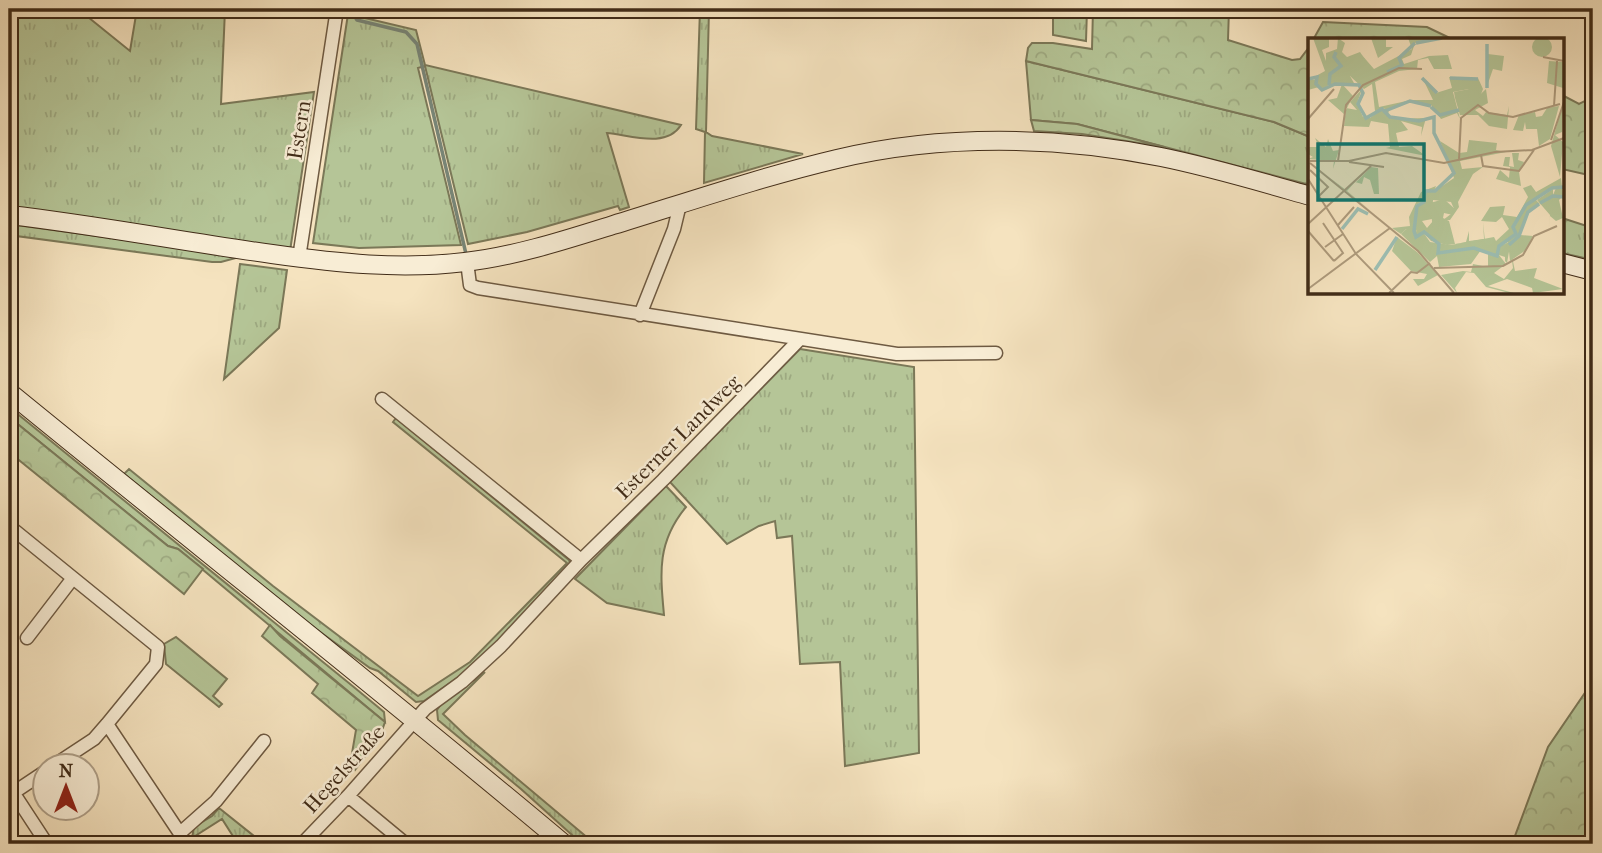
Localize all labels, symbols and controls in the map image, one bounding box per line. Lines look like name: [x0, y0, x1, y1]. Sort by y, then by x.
inset map: [1308, 38, 1564, 294]
street label: Estern: [282, 99, 316, 161]
street label: Esterner Landweg: [611, 369, 746, 504]
street label: Hegelstraße: [298, 720, 390, 818]
north arrow: [32, 752, 102, 822]
text: N: [59, 760, 74, 782]

